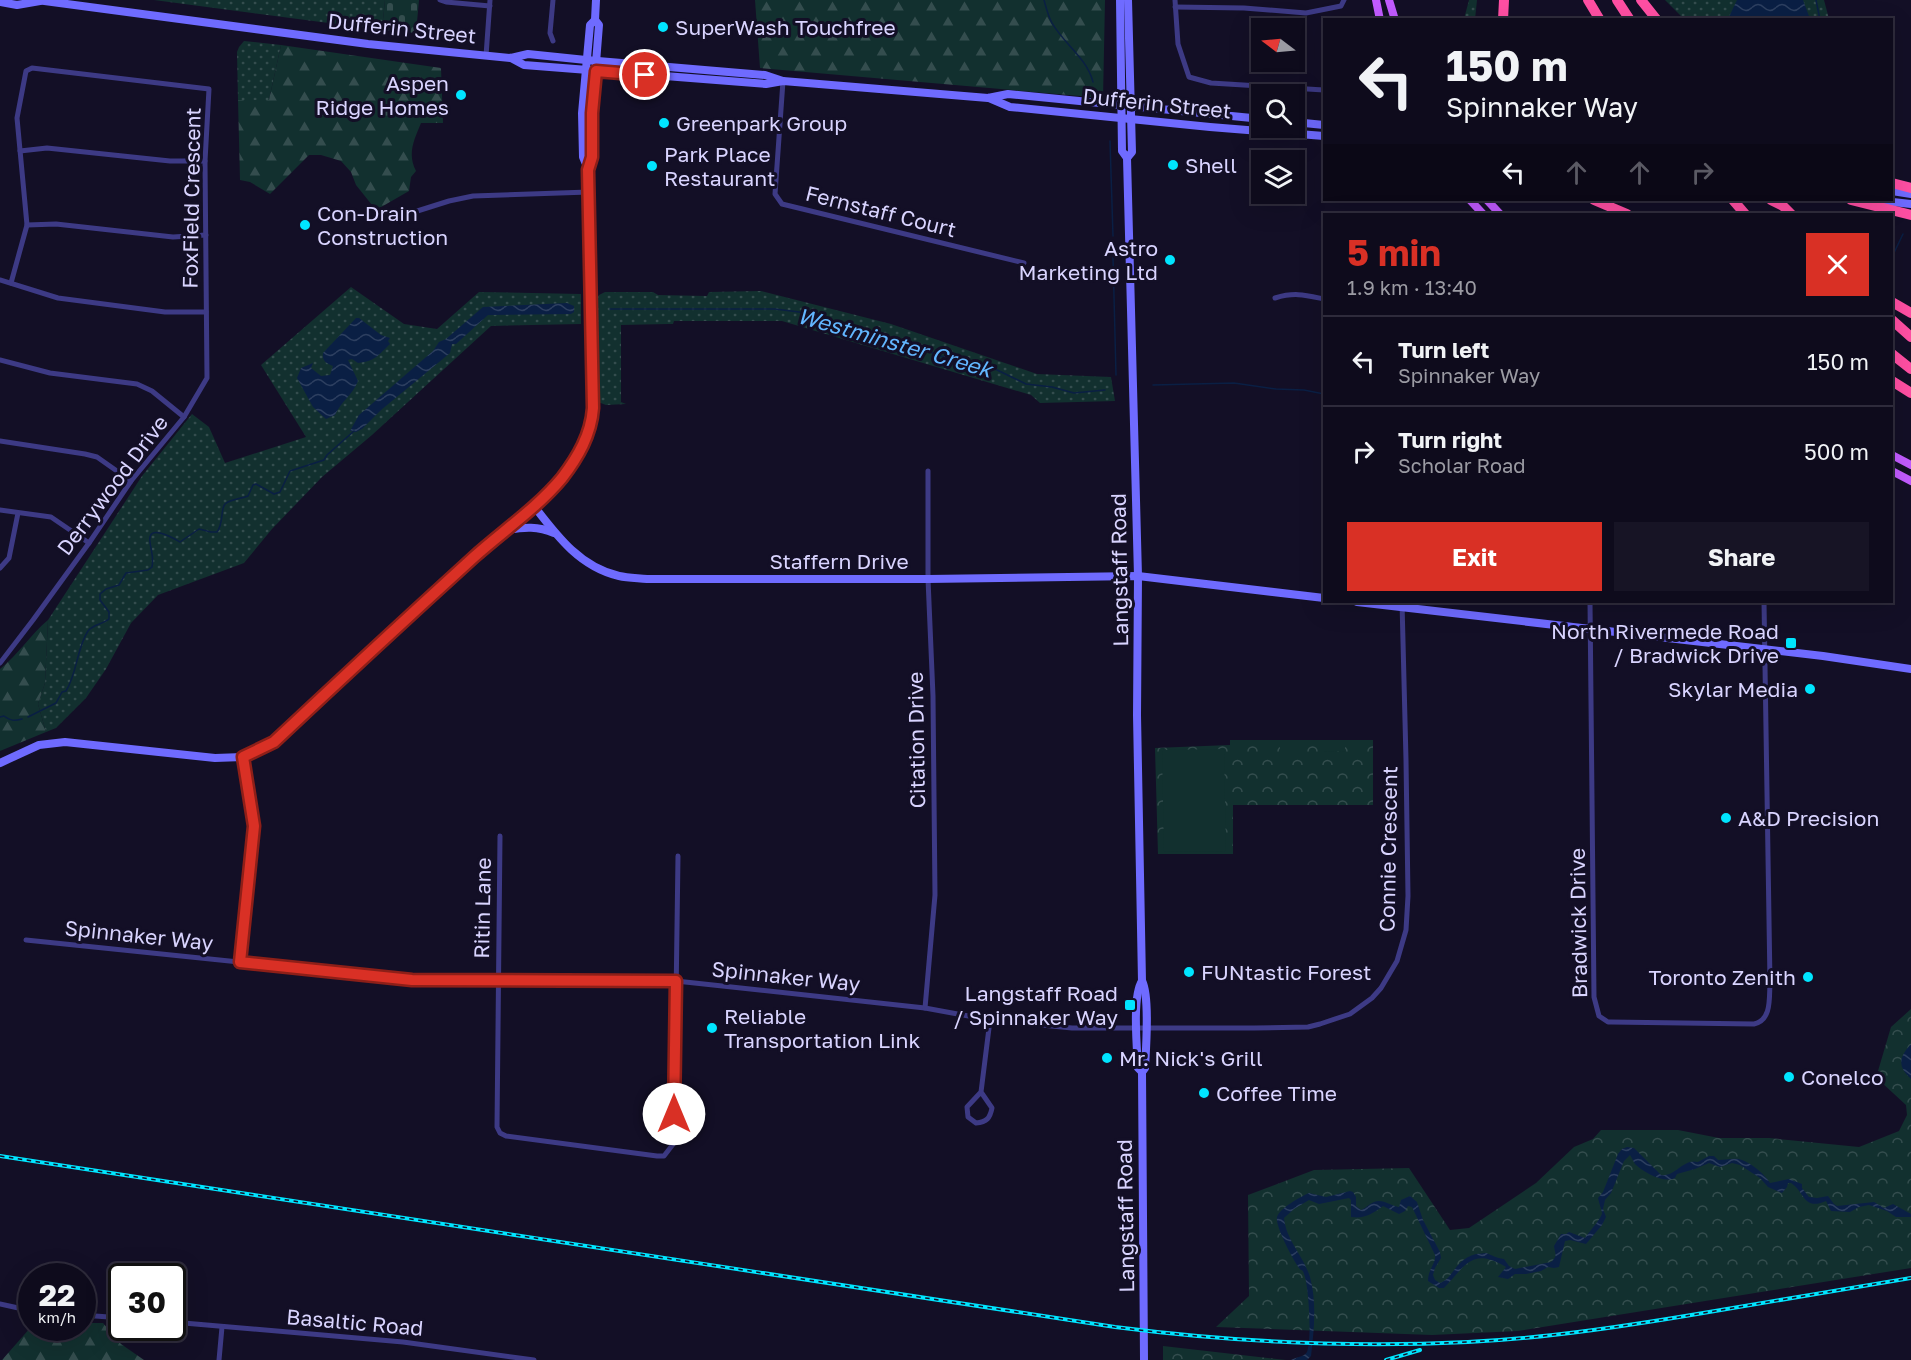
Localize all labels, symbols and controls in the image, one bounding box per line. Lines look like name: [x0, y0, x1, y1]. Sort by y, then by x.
street label: Dufferin Street: [327, 7, 477, 49]
place label: SuperWash Touchfree: [675, 14, 896, 40]
north arrow: [1251, 18, 1305, 72]
map controls: [1251, 18, 1305, 204]
marker: SuperWash Touchfree: [656, 20, 670, 34]
text: 150 m: [1446, 40, 1568, 90]
icon: left: [1347, 42, 1425, 120]
pin: [619, 49, 670, 100]
icon: arrive: [628, 58, 661, 91]
place label: Aspen Ridge Homes: [315, 70, 449, 120]
street label: Dufferin Street: [1082, 82, 1232, 124]
button: search: [1251, 84, 1305, 138]
marker: Aspen Ridge Homes: [454, 88, 468, 102]
text: Spinnaker Way: [1446, 91, 1638, 123]
street label: FoxField Crescent: [176, 107, 206, 289]
place label: Greenpark Group: [676, 110, 847, 136]
marker: Greenpark Group: [657, 116, 671, 130]
place label: Park Place Restaurant: [664, 141, 775, 191]
button: layers: [1251, 150, 1305, 204]
place label: Shell: [1185, 152, 1237, 178]
icon: left: [1497, 156, 1530, 189]
icon: ahead: [1560, 156, 1593, 189]
icon: ahead: [1623, 156, 1656, 189]
icon: right: [1686, 156, 1719, 189]
marker: Shell: [1166, 158, 1180, 172]
marker: Park Place Restaurant: [645, 159, 659, 173]
street label: Fernstaff Court: [803, 180, 959, 242]
place label: Con-Drain Construction: [317, 200, 448, 250]
marker: Con-Drain Construction: [298, 218, 312, 232]
text: 5 min: [1347, 231, 1441, 274]
button: close: [1806, 233, 1869, 296]
place label: Astro Marketing Ltd: [1018, 235, 1158, 285]
marker: Astro Marketing Ltd: [1163, 253, 1177, 267]
text: 1.9 km · 13:40: [1347, 275, 1477, 299]
water label: Westminster Creek: [795, 301, 998, 383]
text: Turn left: [1398, 336, 1489, 363]
icon: left: [1347, 345, 1380, 378]
text: 150 m: [1807, 348, 1869, 375]
text: Spinnaker Way: [1398, 363, 1540, 387]
street label: Derrywood Drive: [51, 410, 173, 560]
text: Turn right: [1398, 426, 1502, 453]
icon: right: [1347, 435, 1380, 468]
text: 500 m: [1804, 438, 1869, 465]
text: Scholar Road: [1398, 453, 1526, 477]
street label: Langstaff Road: [1105, 493, 1133, 647]
button: Exit: [1347, 522, 1602, 591]
button: Share: [1614, 522, 1869, 591]
street label: Staffern Drive: [769, 548, 909, 574]
place label: North Rivermede Road / Bradwick Drive: [1551, 618, 1779, 668]
marker: North Rivermede Road / Bradwick Drive: [1784, 636, 1798, 650]
street label: Citation Drive: [902, 671, 930, 809]
place label: Skylar Media: [1668, 676, 1798, 702]
marker: Skylar Media: [1803, 682, 1817, 696]
street label: Connie Crescent: [1374, 766, 1402, 932]
place label: A&D Precision: [1738, 805, 1879, 831]
marker: A&D Precision: [1719, 811, 1733, 825]
street label: Bradwick Drive: [1564, 848, 1592, 998]
street label: Ritin Lane: [468, 857, 496, 959]
street label: Spinnaker Way: [63, 914, 215, 956]
street label: Spinnaker Way: [710, 955, 862, 997]
place label: FUNtastic Forest: [1201, 959, 1371, 985]
place label: Toronto Zenith: [1649, 964, 1796, 990]
marker: FUNtastic Forest: [1182, 965, 1196, 979]
marker: Toronto Zenith: [1801, 970, 1815, 984]
place label: Langstaff Road / Spinnaker Way: [953, 980, 1118, 1030]
marker: Langstaff Road / Spinnaker Way: [1123, 998, 1137, 1012]
place label: Reliable Transportation Link: [724, 1003, 921, 1053]
marker: Reliable Transportation Link: [705, 1021, 719, 1035]
place label: Mr. Nick's Grill: [1119, 1045, 1263, 1071]
marker: Mr. Nick's Grill: [1100, 1051, 1114, 1065]
place label: Conelco: [1801, 1064, 1884, 1090]
marker: Conelco: [1782, 1070, 1796, 1084]
place label: Coffee Time: [1216, 1080, 1337, 1106]
position arrow: [642, 1082, 706, 1146]
marker: Coffee Time: [1197, 1086, 1211, 1100]
street label: Langstaff Road: [1111, 1139, 1139, 1293]
speed limit sign: 30: [108, 1263, 186, 1341]
text: 22: [39, 1277, 75, 1313]
street label: Basaltic Road: [285, 1303, 425, 1341]
text: km/h: [38, 1308, 76, 1326]

